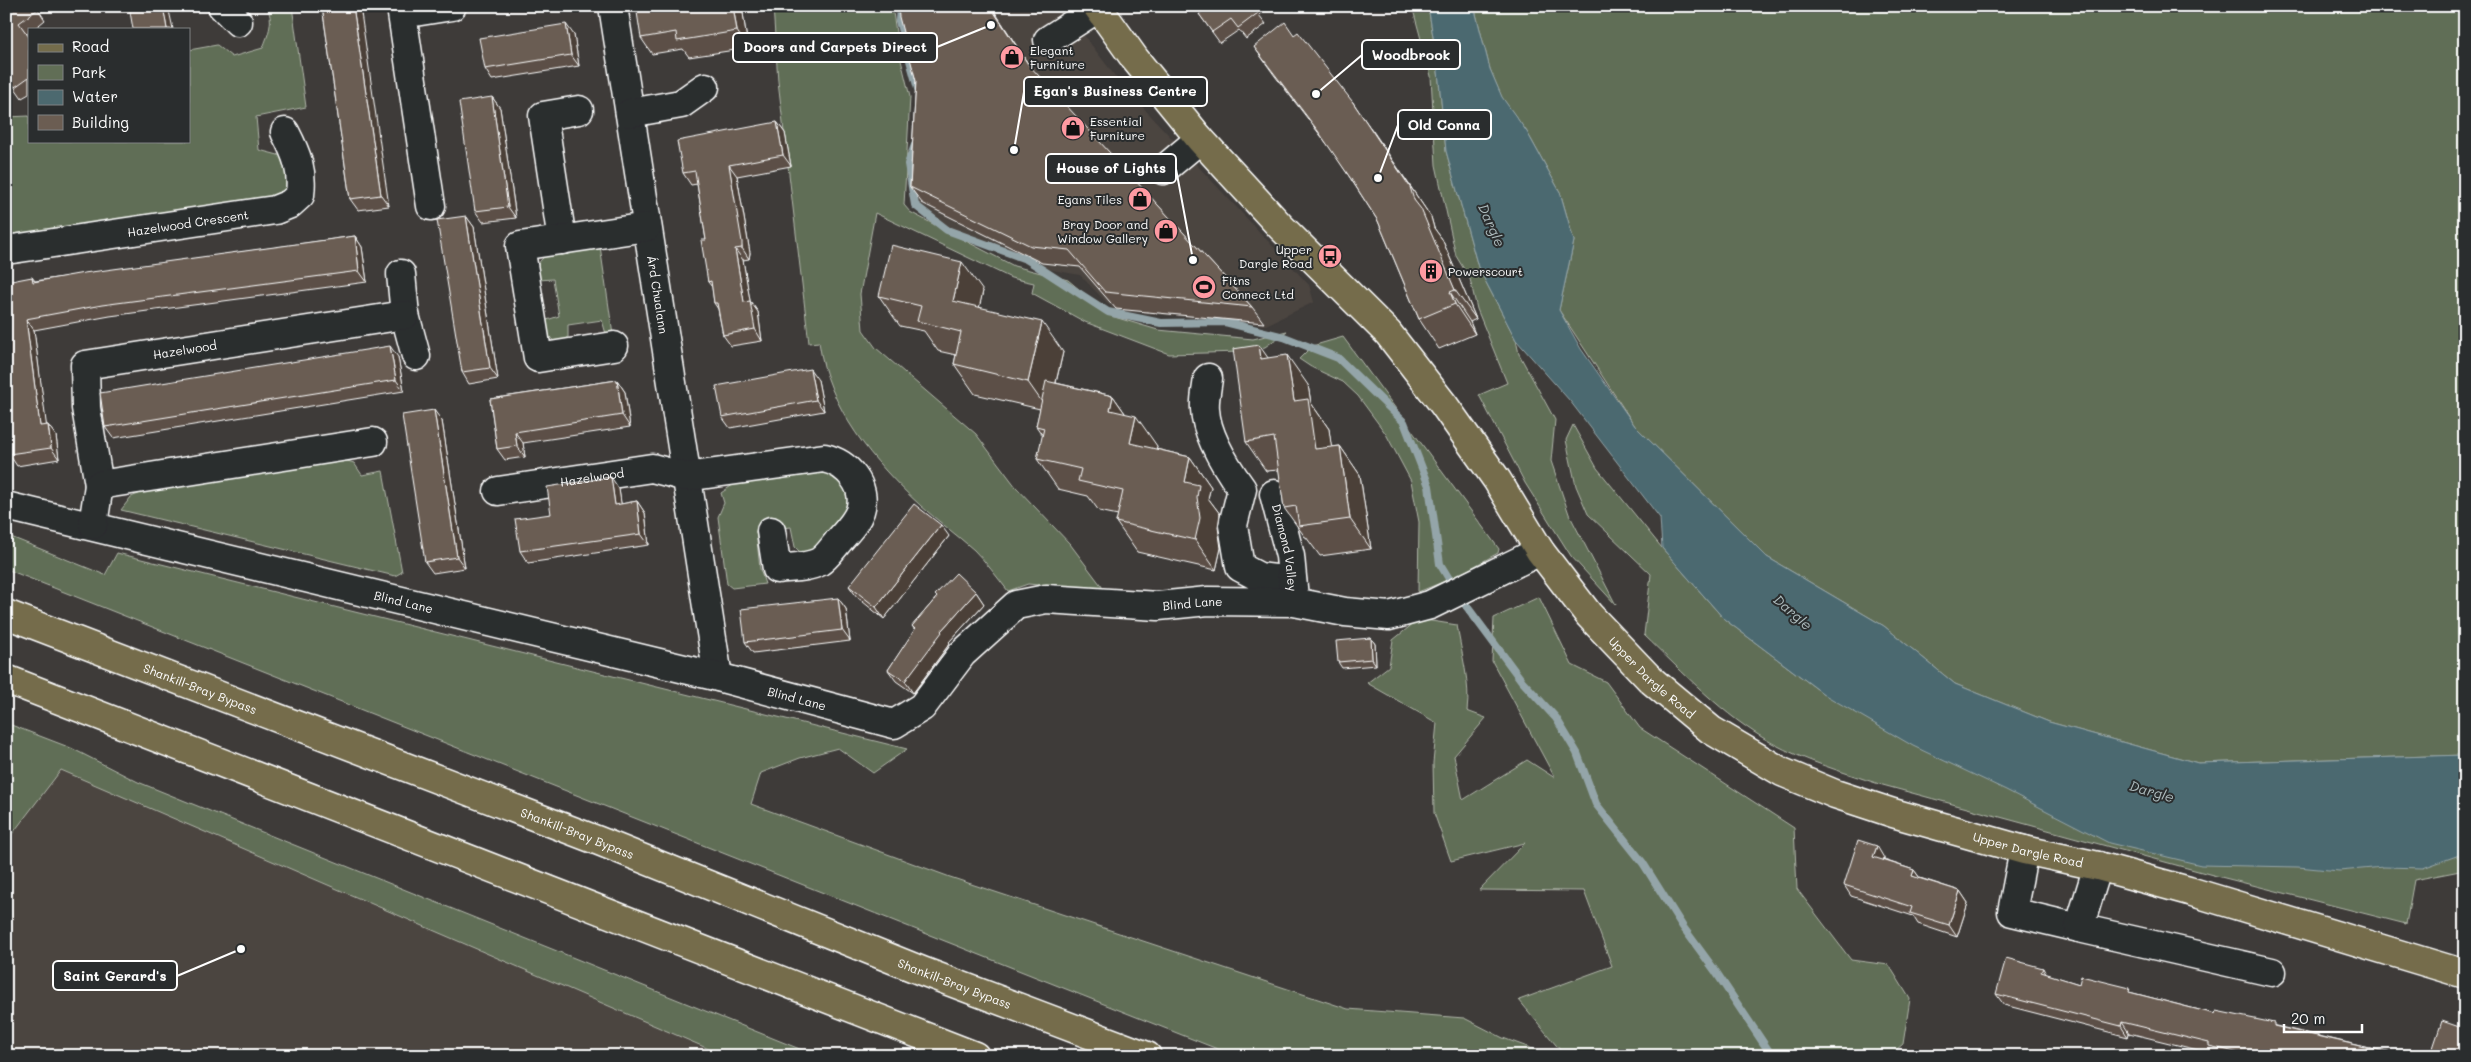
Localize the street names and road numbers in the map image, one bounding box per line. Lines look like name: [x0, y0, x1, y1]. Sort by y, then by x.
street label: Hazelwood Crescent: [126, 206, 250, 240]
street label: Árd Chualann: [644, 254, 672, 335]
street label: Hazelwood: [152, 336, 218, 362]
street label: Hazelwood: [559, 464, 625, 490]
street label: Diamond Valley: [1269, 502, 1301, 592]
street label: Blind Lane: [373, 587, 435, 616]
street label: Blind Lane: [1162, 593, 1223, 614]
street label: Upper Dargle Road: [1605, 633, 1699, 722]
street label: Shankill-Bray Bypass: [141, 659, 259, 717]
street label: Blind Lane: [766, 683, 828, 714]
street label: Shankill-Bray Bypass: [519, 804, 637, 862]
street label: Upper Dargle Road: [1971, 828, 2085, 871]
street label: Shankill-Bray Bypass: [896, 954, 1014, 1012]

